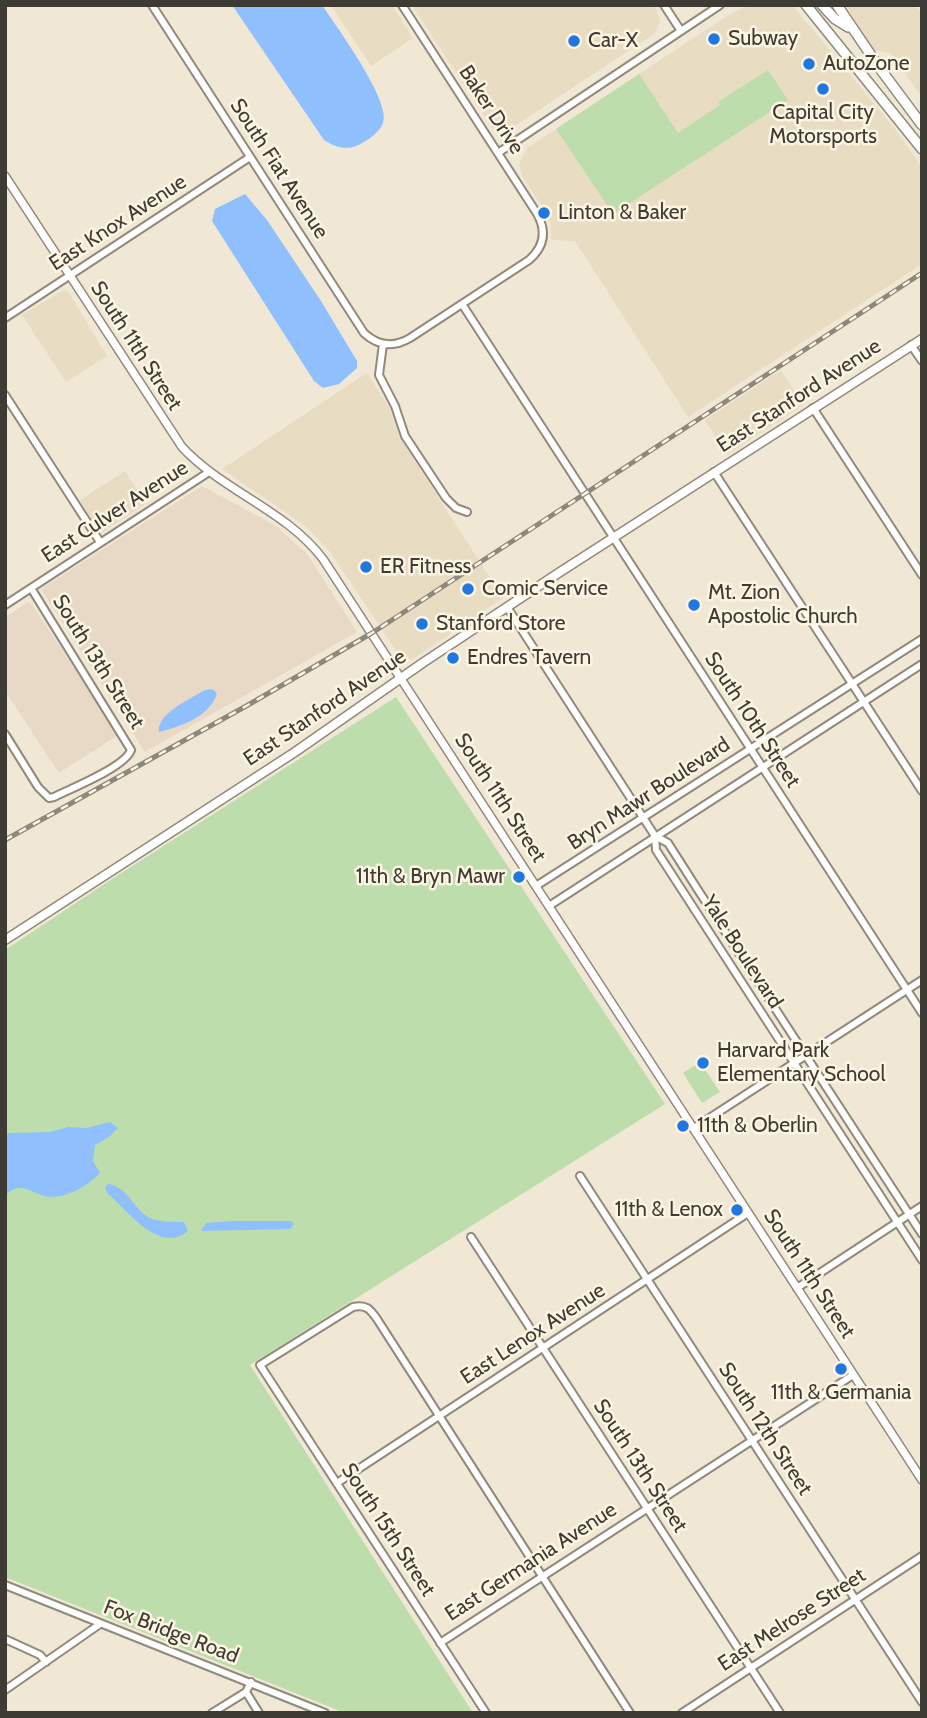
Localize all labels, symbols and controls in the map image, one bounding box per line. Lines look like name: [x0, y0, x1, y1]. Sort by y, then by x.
place label: Subway: [728, 26, 798, 52]
place label: Car-X: [588, 28, 638, 54]
marker: Subway: [706, 31, 722, 47]
marker: Car-X: [566, 33, 582, 49]
place label: AutoZone: [823, 51, 910, 77]
marker: AutoZone: [801, 56, 817, 72]
street label: Baker Drive: [453, 61, 529, 159]
marker: Capital City Motorsports: [815, 81, 831, 97]
street label: South Fiat Avenue: [224, 94, 334, 244]
place label: Capital City Motorsports: [769, 100, 877, 150]
street label: East Knox Avenue: [45, 169, 191, 277]
place label: Linton & Baker: [558, 200, 686, 226]
marker: Linton & Baker: [536, 205, 552, 221]
street label: South 11th Street: [85, 277, 187, 415]
street label: East Stanford Avenue: [712, 334, 886, 458]
street label: East Culver Avenue: [37, 455, 193, 569]
place label: ER Fitness: [380, 554, 471, 580]
marker: ER Fitness: [358, 559, 374, 575]
place label: Comic Service: [482, 576, 608, 602]
place label: Mt. Zion Apostolic Church: [708, 580, 858, 630]
marker: Comic Service: [460, 581, 476, 597]
street label: South 13th Street: [47, 590, 149, 734]
marker: Mt. Zion Apostolic Church: [686, 597, 702, 613]
place label: Stanford Store: [436, 611, 565, 637]
marker: Stanford Store: [414, 616, 430, 632]
street label: East Stanford Avenue: [239, 644, 411, 772]
place label: Endres Tavern: [467, 645, 591, 671]
street label: South 10th Street: [699, 647, 805, 793]
marker: Endres Tavern: [445, 650, 461, 666]
street label: South 11th Street: [449, 729, 551, 867]
street label: Bryn Mawr Boulevard: [563, 732, 735, 856]
place label: 11th & Bryn Mawr: [356, 864, 505, 890]
marker: 11th & Bryn Mawr: [511, 869, 527, 885]
street label: Yale Boulevard: [696, 891, 788, 1013]
place label: Harvard Park Elementary School: [717, 1038, 885, 1088]
marker: Harvard Park Elementary School: [695, 1055, 711, 1071]
place label: 11th & Oberlin: [697, 1113, 818, 1139]
marker: 11th & Oberlin: [675, 1118, 691, 1134]
place label: 11th & Lenox: [615, 1197, 723, 1223]
marker: 11th & Lenox: [729, 1202, 745, 1218]
street label: South 11th Street: [758, 1205, 860, 1343]
street label: East Lenox Avenue: [456, 1278, 610, 1390]
street label: South 12th Street: [713, 1358, 817, 1500]
marker: 11th & Germania: [833, 1361, 849, 1377]
place label: 11th & Germania: [771, 1380, 911, 1406]
street label: South 13th Street: [588, 1395, 692, 1537]
street label: South 15th Street: [336, 1459, 440, 1601]
street label: East Germania Avenue: [440, 1497, 622, 1627]
street label: East Melrose Street: [714, 1563, 870, 1677]
street label: Fox Bridge Road: [100, 1595, 242, 1669]

